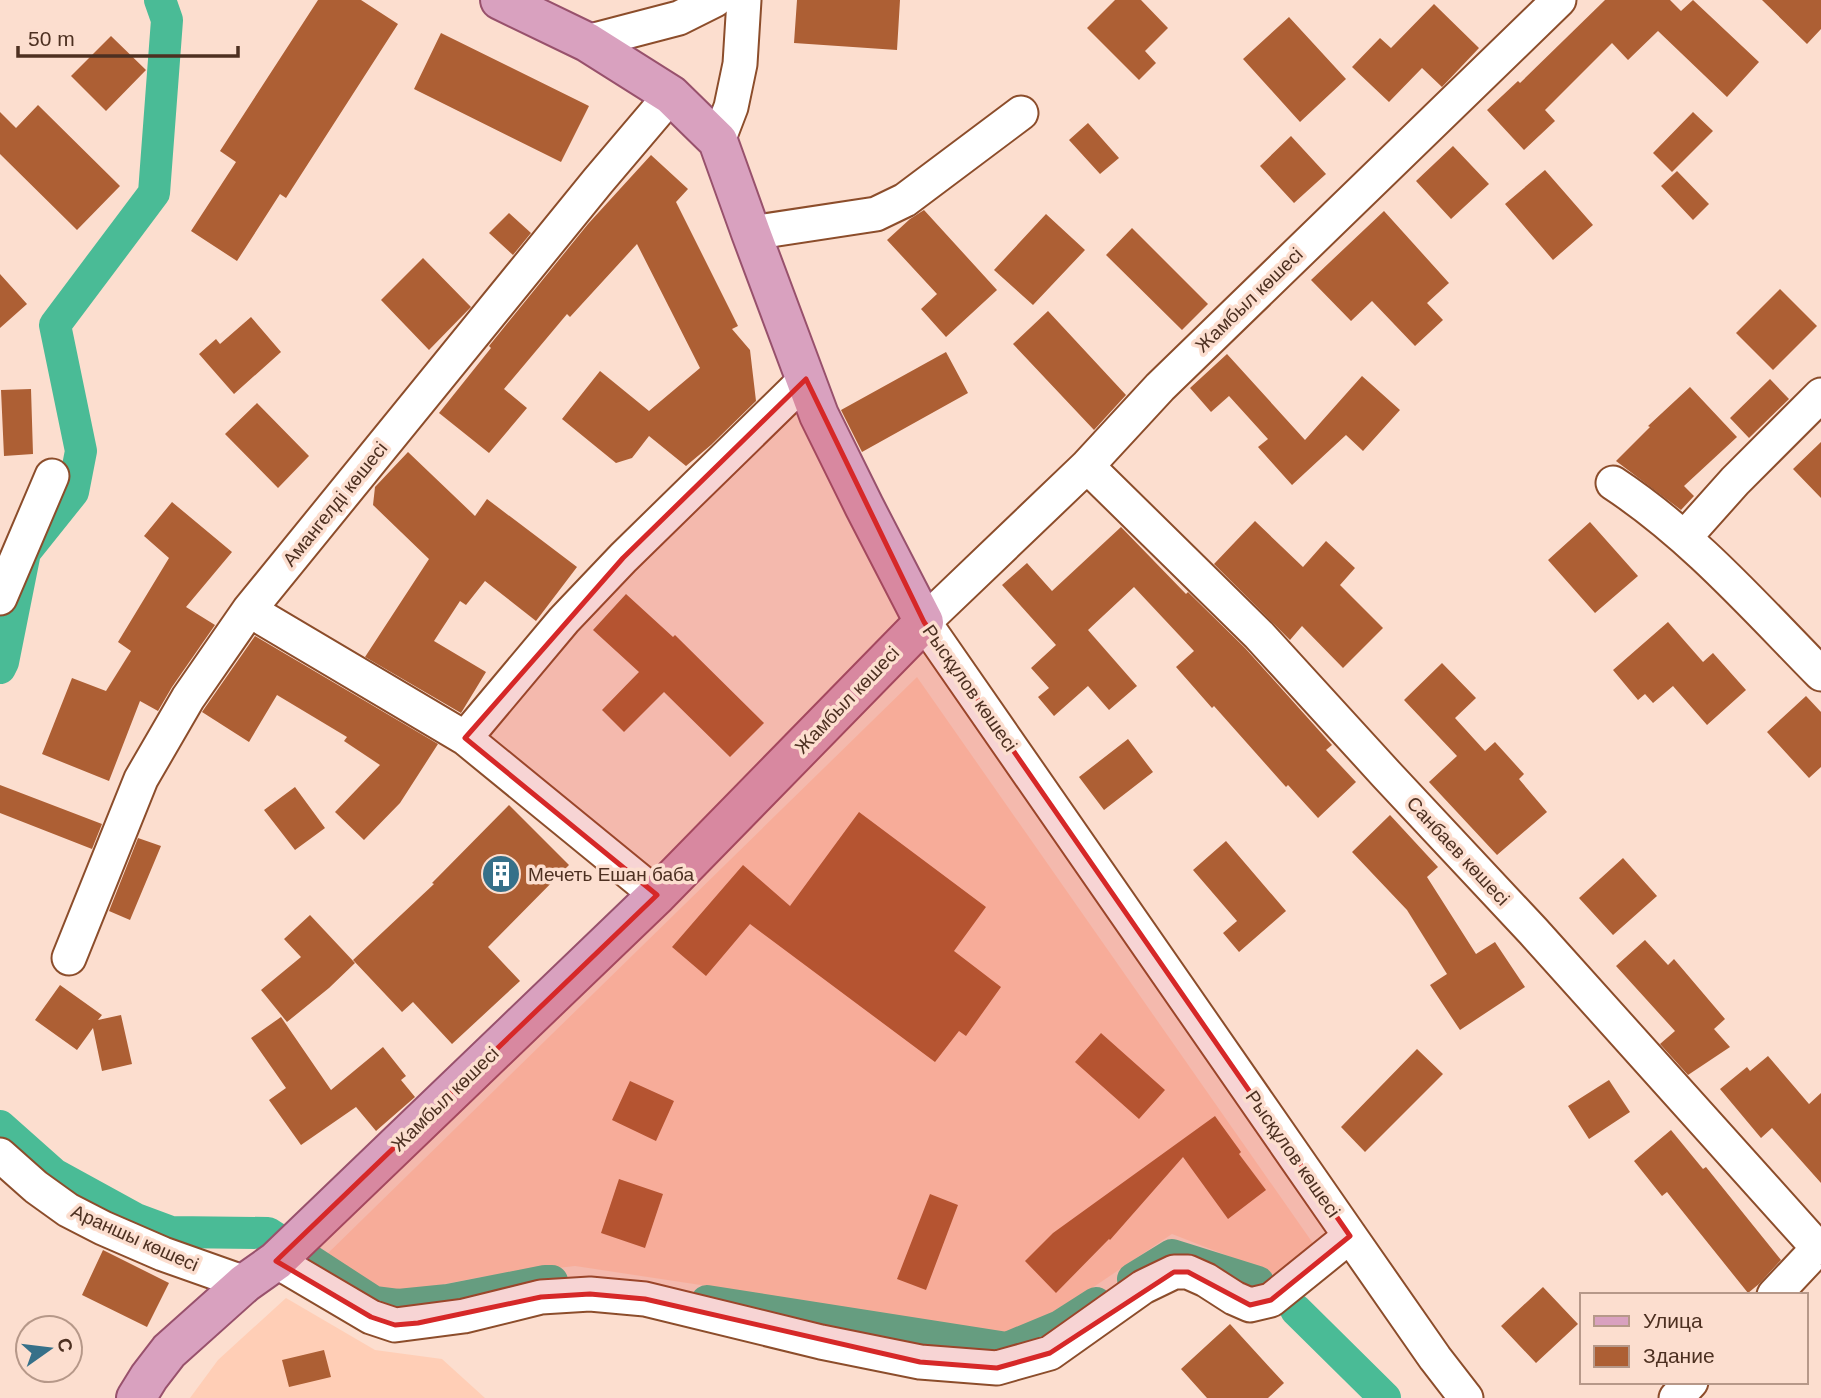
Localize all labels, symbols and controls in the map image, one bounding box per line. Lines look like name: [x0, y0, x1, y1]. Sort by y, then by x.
scale bar: [18, 14, 238, 58]
text: 50 m: [28, 27, 75, 50]
street label: Жамбыл көшесі: [1191, 244, 1307, 356]
street label: Амангелді көшесі: [279, 438, 391, 570]
street label: Рысқұлов көшесі: [919, 621, 1021, 755]
street label: Жамбыл көшесі: [791, 642, 903, 758]
street label: Санбаев көшесі: [1402, 793, 1514, 909]
building icon: Мечеть Ешан баба: [480, 853, 522, 895]
place label: Мечеть Ешан баба: [528, 864, 694, 885]
street label: Жамбыл көшесі: [387, 1043, 503, 1155]
street label: Рысқұлов көшесі: [1242, 1087, 1344, 1221]
street label: Араншы көшесі: [68, 1201, 202, 1275]
legend: [1580, 1293, 1807, 1384]
text: Улица: [1643, 1309, 1703, 1332]
north arrow: [14, 1314, 84, 1384]
text: С: [53, 1336, 77, 1354]
text: Здание: [1643, 1344, 1715, 1367]

